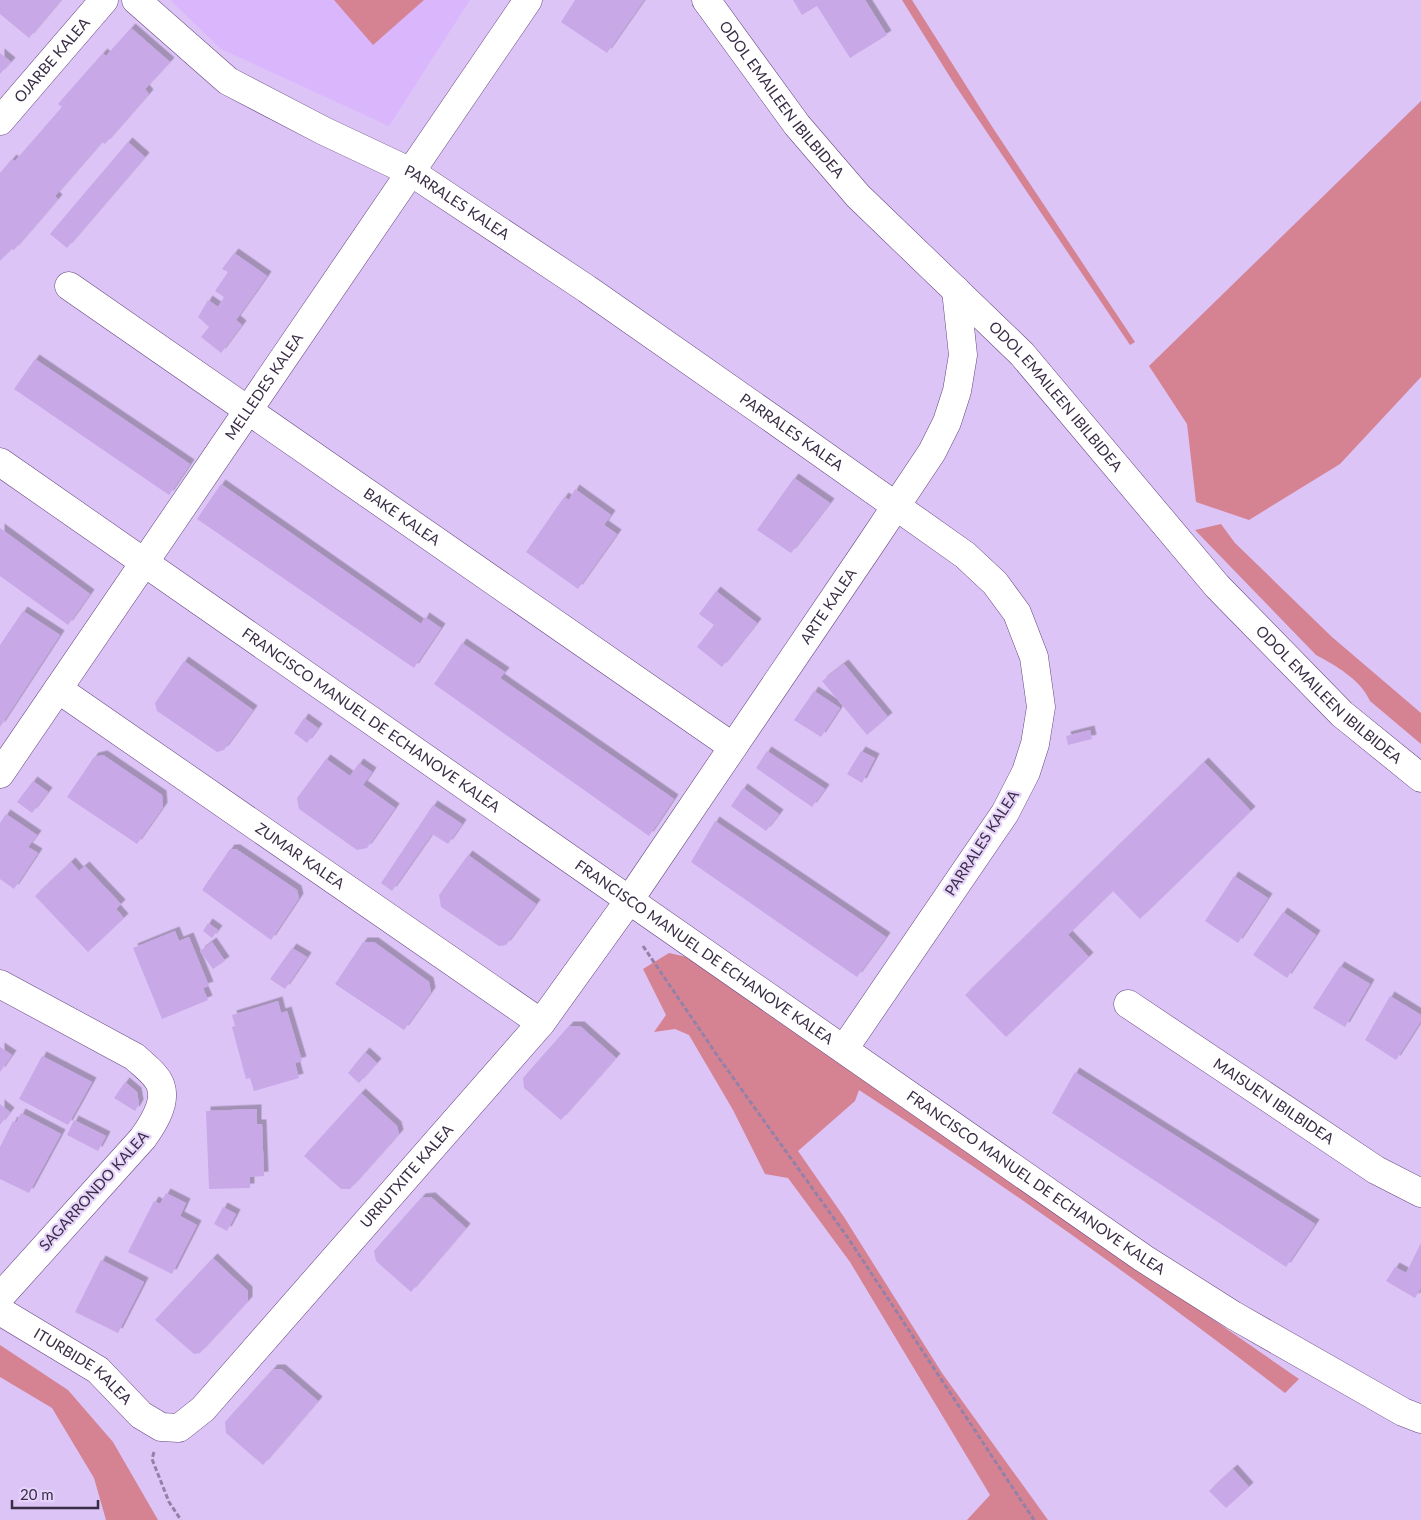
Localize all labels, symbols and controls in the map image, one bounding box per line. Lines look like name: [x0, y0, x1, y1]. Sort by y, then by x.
street label: OJARBE KALEA: [10, 13, 93, 106]
street label: ODOL EMAILEEN IBILBIDEA: [716, 17, 849, 182]
street label: PARRALES KALEA: [402, 160, 514, 243]
street label: ODOL EMAILEEN IBILBIDEA: [986, 317, 1127, 475]
street label: MELLEDES KALEA: [221, 328, 307, 443]
street label: PARRALES KALEA: [737, 389, 848, 475]
street label: BAKE KALEA: [361, 483, 445, 549]
street label: ARTE KALEA: [796, 564, 860, 647]
street label: ODOL EMAILEEN IBILBIDEA: [1253, 621, 1406, 767]
street label: FRANCISCO MANUEL DE ECHANOVE KALEA: [239, 623, 505, 816]
street label: PARRALES KALEA: [940, 786, 1022, 899]
street label: ZUMAR KALEA: [252, 818, 349, 893]
street label: FRANCISCO MANUEL DE ECHANOVE KALEA: [572, 855, 838, 1048]
street label: MAISUEN IBILBIDEA: [1210, 1054, 1338, 1148]
street label: FRANCISCO MANUEL DE ECHANOVE KALEA: [904, 1086, 1170, 1278]
street label: URRUTXITE KALEA: [356, 1119, 457, 1231]
street label: SAGARRONDO KALEA: [35, 1126, 152, 1254]
street label: ITURBIDE KALEA: [31, 1324, 137, 1408]
scale bar: [12, 1478, 99, 1510]
text: 20 m: [20, 1485, 54, 1503]

